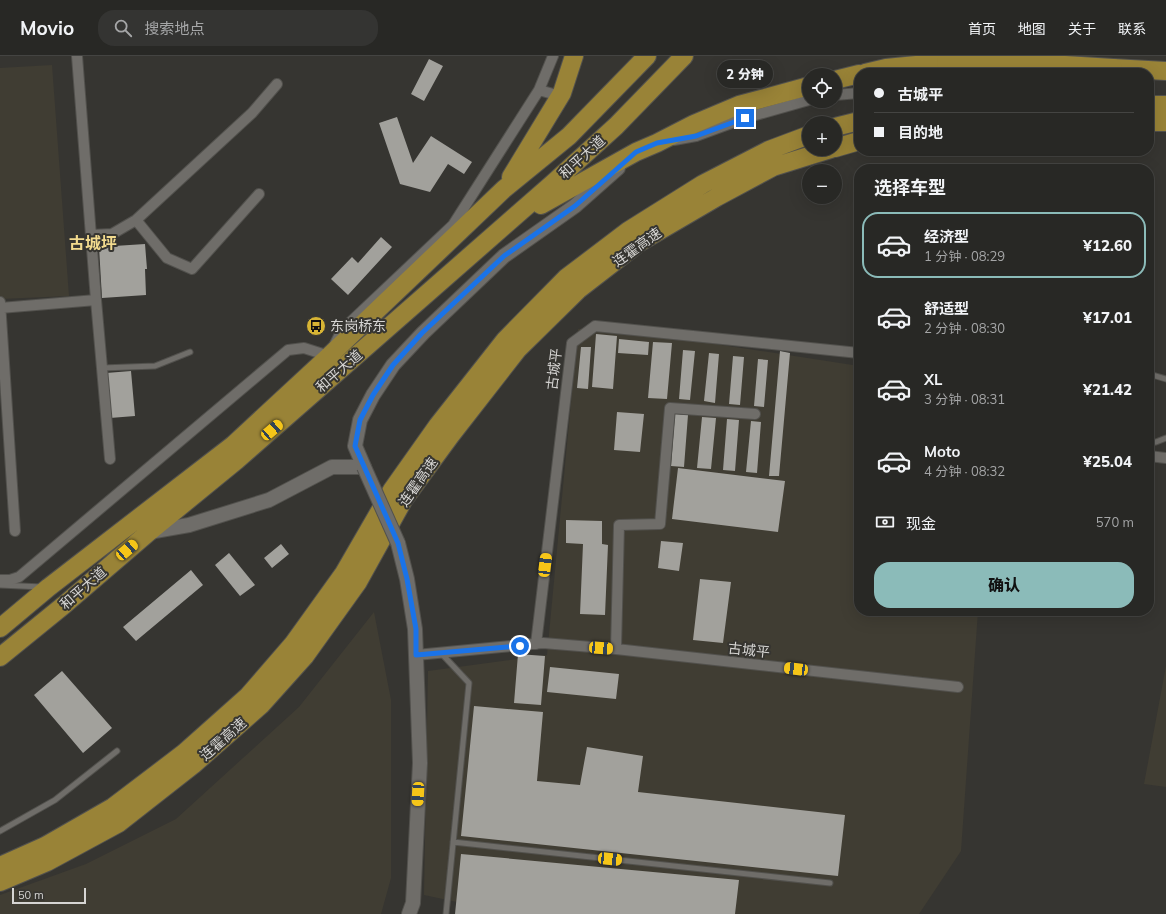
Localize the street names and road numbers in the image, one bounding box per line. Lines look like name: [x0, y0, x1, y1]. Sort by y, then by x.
street label: 和平大道: [555, 132, 609, 182]
street label: 连霍高速: [609, 224, 665, 270]
street label: 和平大道: [312, 346, 366, 396]
street label: 古城平: [543, 347, 565, 391]
street label: 连霍高速: [395, 454, 441, 510]
street label: 和平大道: [56, 563, 110, 613]
street label: 古城平: [727, 639, 771, 661]
street label: 连霍高速: [196, 714, 250, 764]

